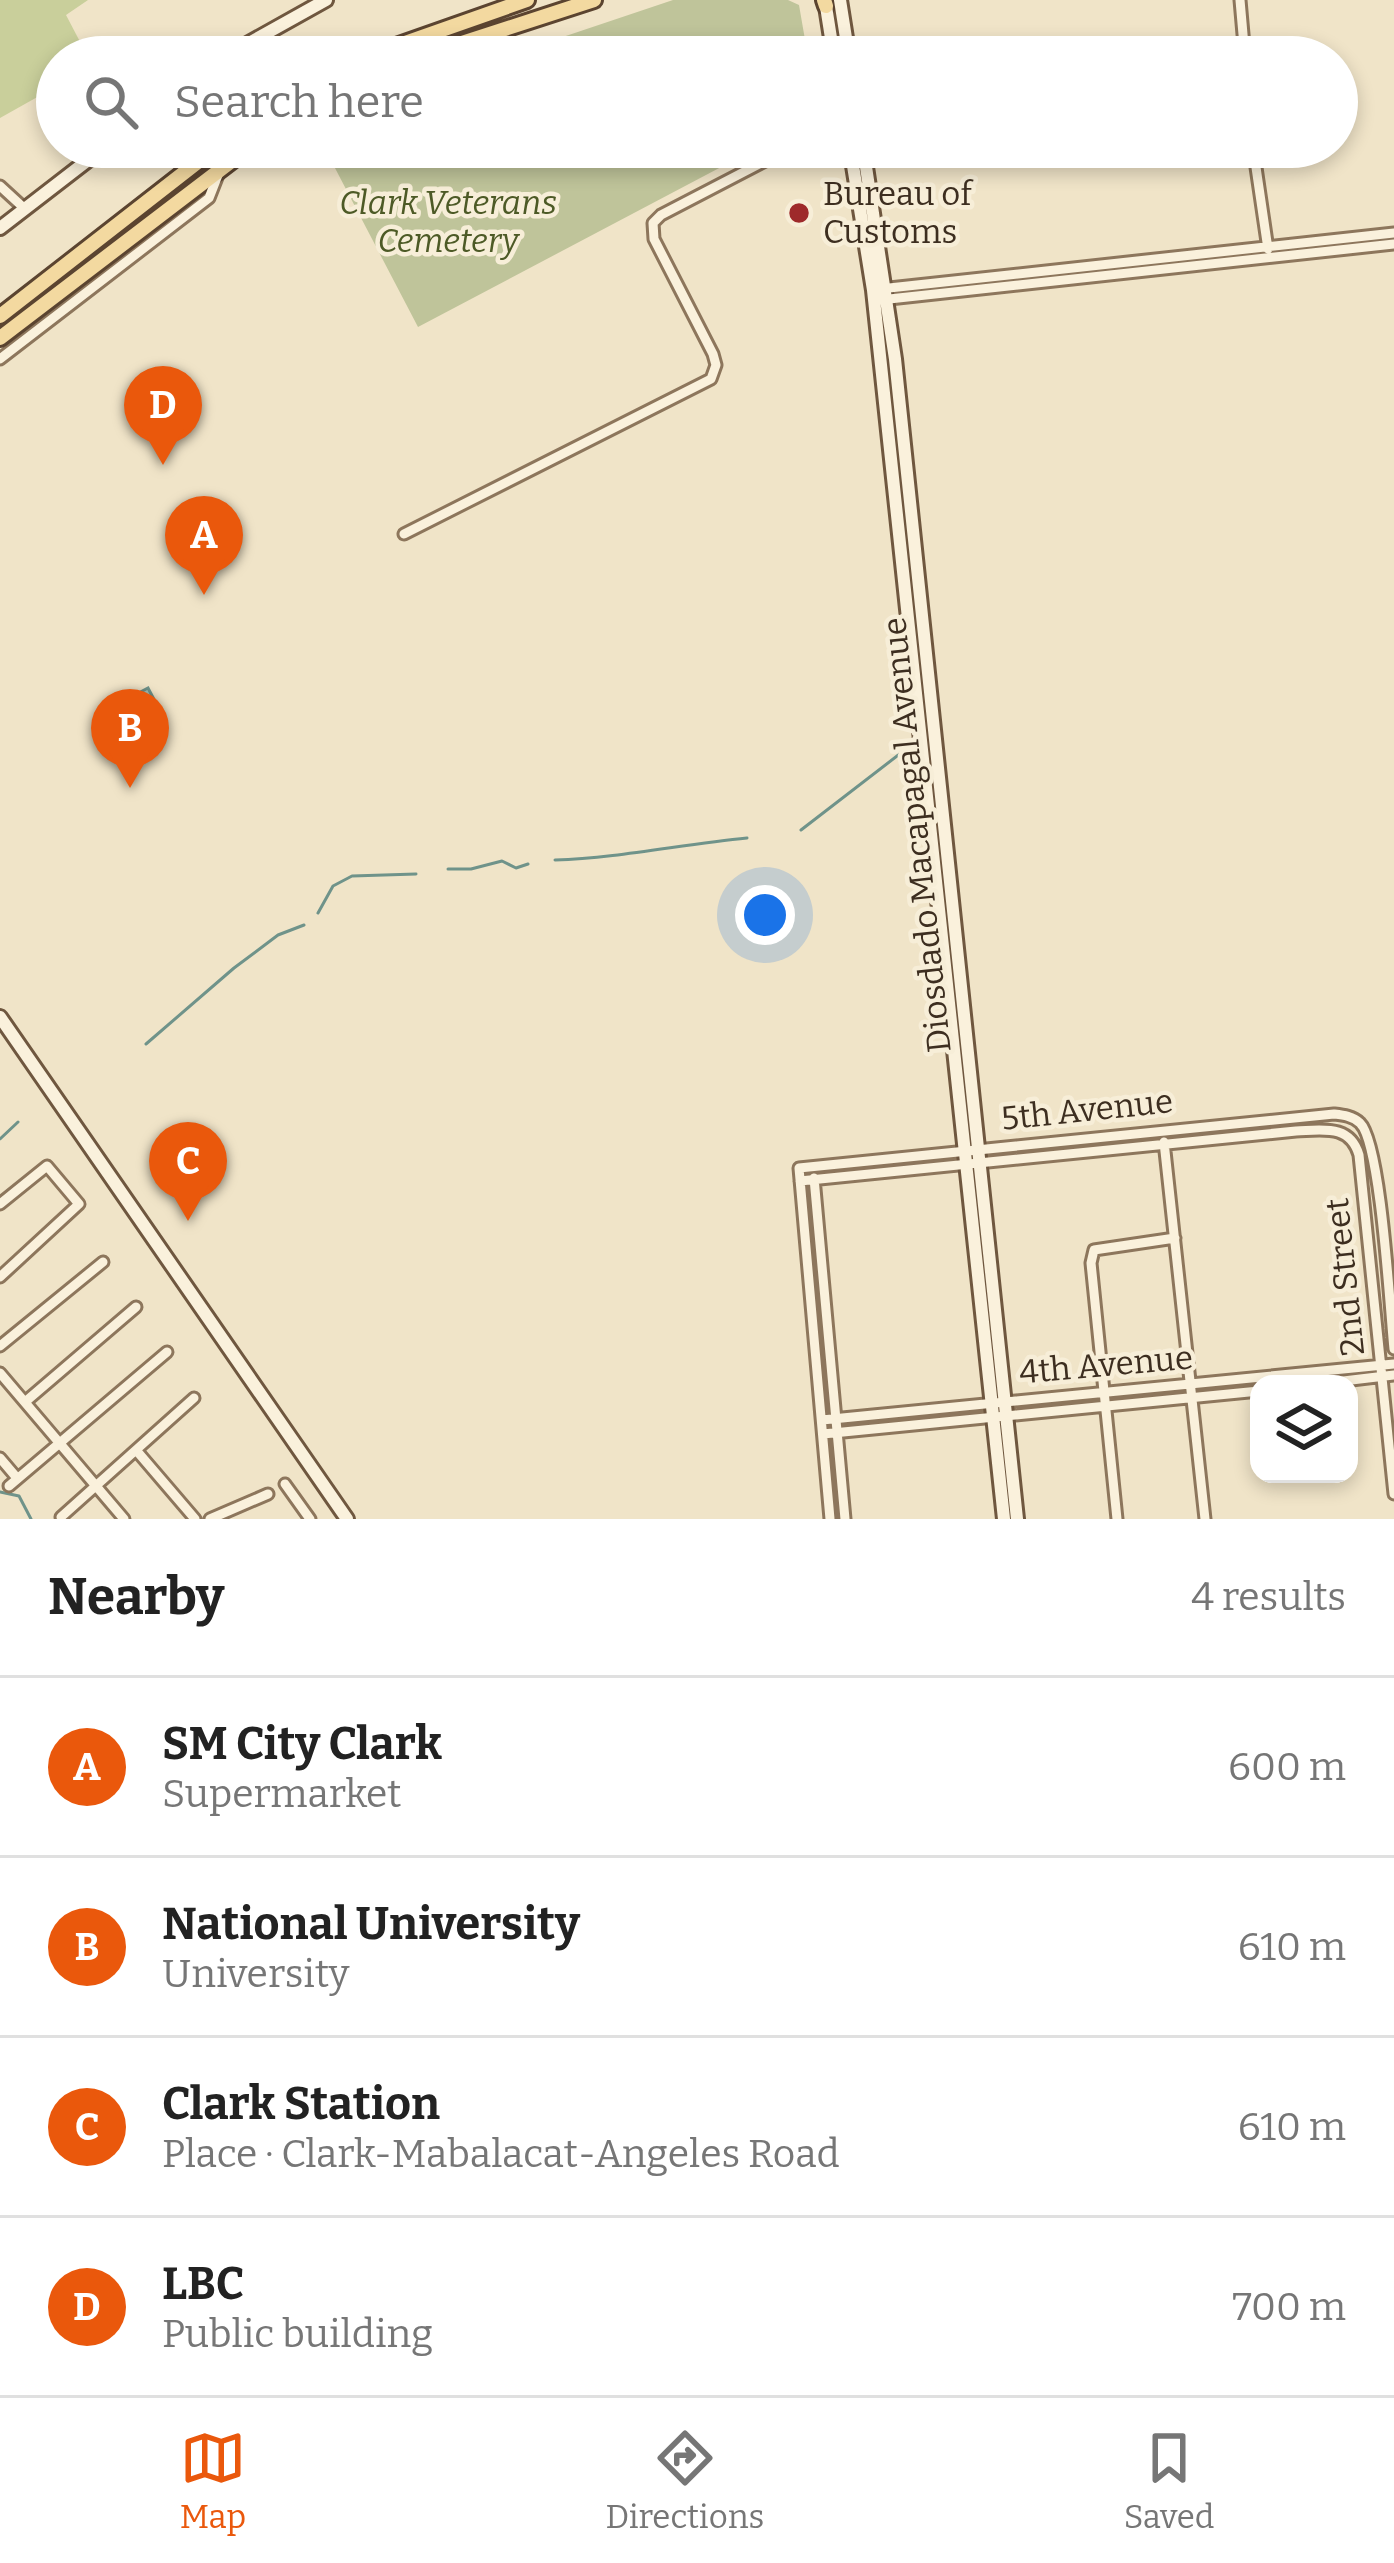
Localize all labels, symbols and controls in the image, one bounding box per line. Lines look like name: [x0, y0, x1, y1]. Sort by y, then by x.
search box: [36, 36, 1358, 168]
icon: search: [78, 69, 144, 135]
text: Search here: [174, 75, 424, 129]
place label: Bureau of Customs: [823, 174, 974, 252]
park label: Clark Veterans Cemetery: [339, 183, 557, 261]
marker: Bureau of Customs: [786, 200, 812, 226]
pin: D: [124, 366, 202, 465]
pin: A: [165, 496, 243, 595]
street label: Diosdado Macapagal Avenue: [874, 615, 960, 1055]
pin: B: [91, 689, 169, 788]
your location: [735, 885, 795, 945]
street label: 5th Avenue: [999, 1081, 1175, 1139]
pin: C: [149, 1122, 227, 1221]
street label: 2nd Street: [1317, 1196, 1373, 1358]
street label: 4th Avenue: [1018, 1337, 1194, 1393]
map controls: [1250, 1375, 1358, 1483]
button: layers: [1250, 1375, 1358, 1483]
text: Nearby: [48, 1566, 224, 1628]
text: 4 results: [1191, 1574, 1346, 1620]
text: SM City Clark: [162, 1717, 442, 1771]
text: A: [73, 1744, 101, 1790]
text: 600 m: [1228, 1744, 1346, 1790]
text: Supermarket: [162, 1771, 402, 1817]
text: National University: [162, 1897, 580, 1951]
text: B: [74, 1924, 100, 1970]
text: 610 m: [1238, 1924, 1346, 1970]
text: University: [162, 1951, 349, 1997]
text: Clark Station: [162, 2077, 440, 2131]
text: C: [75, 2104, 99, 2150]
text: 610 m: [1238, 2104, 1346, 2150]
text: Place · Clark-Mabalacat-Angeles Road: [162, 2131, 840, 2177]
text: LBC: [162, 2257, 244, 2311]
text: D: [73, 2284, 101, 2330]
text: 700 m: [1232, 2284, 1346, 2330]
text: Public building: [162, 2311, 433, 2357]
tab: Map: [180, 2425, 246, 2537]
tab: Directions: [606, 2425, 764, 2537]
tab: Saved: [1124, 2425, 1214, 2537]

